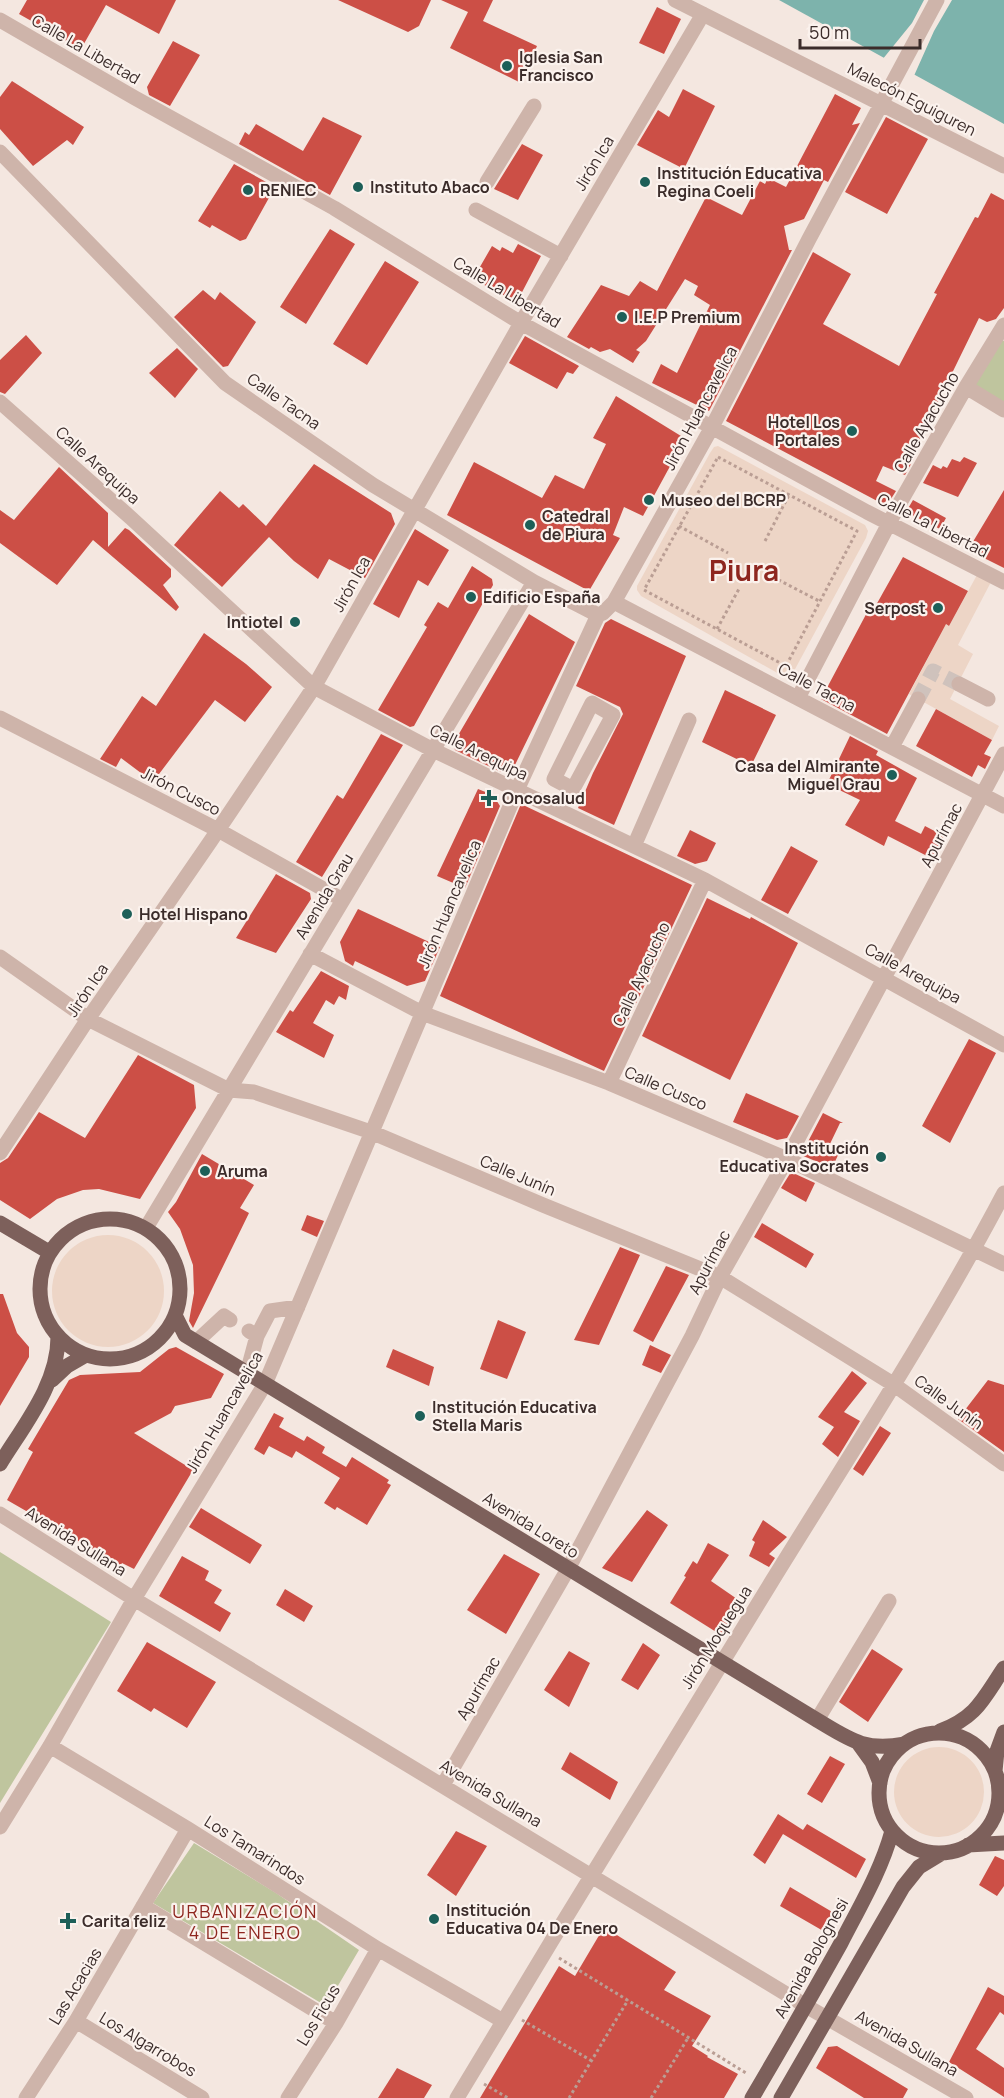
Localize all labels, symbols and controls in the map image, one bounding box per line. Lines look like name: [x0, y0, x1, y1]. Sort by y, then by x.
street label: Calle La Libertad: [28, 9, 144, 89]
scale bar: [800, 12, 920, 50]
text: 50 m: [809, 20, 849, 44]
place label: Iglesia San Francisco: [519, 46, 603, 86]
street label: Malecón Eguiguren: [844, 57, 980, 141]
marker: Iglesia San Francisco: [500, 59, 514, 73]
street label: Jirón Ica: [569, 131, 619, 195]
place label: Institución Educativa Regina Coeli: [657, 162, 822, 202]
marker: Institución Educativa Regina Coeli: [638, 175, 652, 189]
place label: Instituto Abaco: [370, 176, 490, 198]
place label: RENIEC: [260, 179, 317, 201]
marker: Instituto Abaco: [351, 180, 365, 194]
marker: RENIEC: [241, 183, 255, 197]
street label: Calle La Libertad: [449, 251, 565, 333]
place label: I.E.P Premium: [634, 306, 740, 328]
marker: I.E.P Premium: [615, 310, 629, 324]
street label: Jirón Huancavelica: [658, 342, 742, 474]
street label: Calle Tacna: [243, 368, 325, 434]
street label: Calle Ayacucho: [888, 368, 964, 476]
place label: Hotel Los Portales: [768, 411, 840, 451]
street label: Calle Arequipa: [51, 421, 145, 509]
marker: Hotel Los Portales: [845, 424, 859, 438]
street label: Calle La Libertad: [874, 488, 992, 562]
place label: Museo del BCRP: [661, 489, 786, 511]
marker: Museo del BCRP: [642, 493, 656, 507]
place label: Catedral de Piura: [542, 505, 609, 545]
marker: Catedral de Piura: [523, 518, 537, 532]
district label: Piura: [709, 551, 779, 589]
street label: Jirón Ica: [327, 552, 375, 616]
place label: Edificio España: [483, 586, 600, 608]
marker: Edificio España: [464, 590, 478, 604]
place label: Serpost: [864, 597, 926, 619]
marker: Serpost: [931, 601, 945, 615]
place label: Intiotel: [227, 611, 283, 633]
marker: Intiotel: [288, 615, 302, 629]
street label: Calle Tacna: [774, 657, 860, 717]
street label: Calle Arequipa: [426, 719, 532, 785]
place label: Casa del Almirante Miguel Grau: [735, 755, 880, 795]
street label: Jirón Cusco: [138, 762, 224, 820]
marker: Casa del Almirante Miguel Grau: [885, 768, 899, 782]
place label: Oncosalud: [502, 787, 585, 809]
marker: Oncosalud: [480, 789, 498, 807]
street label: Apurímac: [915, 799, 967, 871]
street label: Jirón Huancavelica: [412, 836, 486, 972]
street label: Avenida Grau: [290, 849, 358, 943]
place label: Hotel Hispano: [139, 903, 248, 925]
marker: Hotel Hispano: [120, 907, 134, 921]
street label: Calle Ayacucho: [607, 918, 675, 1030]
street label: Calle Arequipa: [861, 938, 965, 1008]
street label: Jirón Ica: [61, 959, 113, 1021]
street label: Calle Cusco: [621, 1061, 711, 1115]
place label: Institución Educativa Socrates: [719, 1137, 869, 1177]
street label: Calle Junín: [477, 1149, 559, 1201]
marker: Institución Educativa Socrates: [874, 1150, 888, 1164]
place label: Aruma: [217, 1160, 268, 1182]
marker: Aruma: [198, 1164, 212, 1178]
street label: Apurímac: [683, 1226, 735, 1298]
street label: Jirón Huancavelica: [180, 1347, 268, 1477]
street label: Calle Junín: [910, 1370, 988, 1434]
place label: Institución Educativa Stella Maris: [432, 1396, 597, 1436]
marker: Institución Educativa Stella Maris: [413, 1409, 427, 1423]
street label: Avenida Loreto: [479, 1487, 583, 1563]
street label: Avenida Sullana: [21, 1501, 131, 1581]
street label: Jirón Moquegua: [675, 1581, 757, 1693]
street label: Apurímac: [451, 1652, 505, 1724]
street label: Avenida Sullana: [436, 1754, 546, 1832]
street label: Los Tamarindos: [200, 1810, 310, 1890]
street label: Avenida Bolognesi: [769, 1894, 853, 2022]
district label: URBANIZACIÓN 4 DE ENERO: [172, 1899, 318, 1944]
place label: Institución Educativa 04 De Enero: [446, 1899, 618, 1939]
place label: Carita feliz: [82, 1910, 166, 1932]
marker: Carita feliz: [59, 1912, 77, 1930]
marker: Institución Educativa 04 De Enero: [427, 1912, 441, 1926]
street label: Las Acacias: [43, 1943, 107, 2029]
street label: Los Ficus: [291, 1980, 345, 2050]
street label: Avenida Sullana: [852, 2005, 962, 2081]
street label: Los Algarrobos: [95, 2006, 201, 2082]

